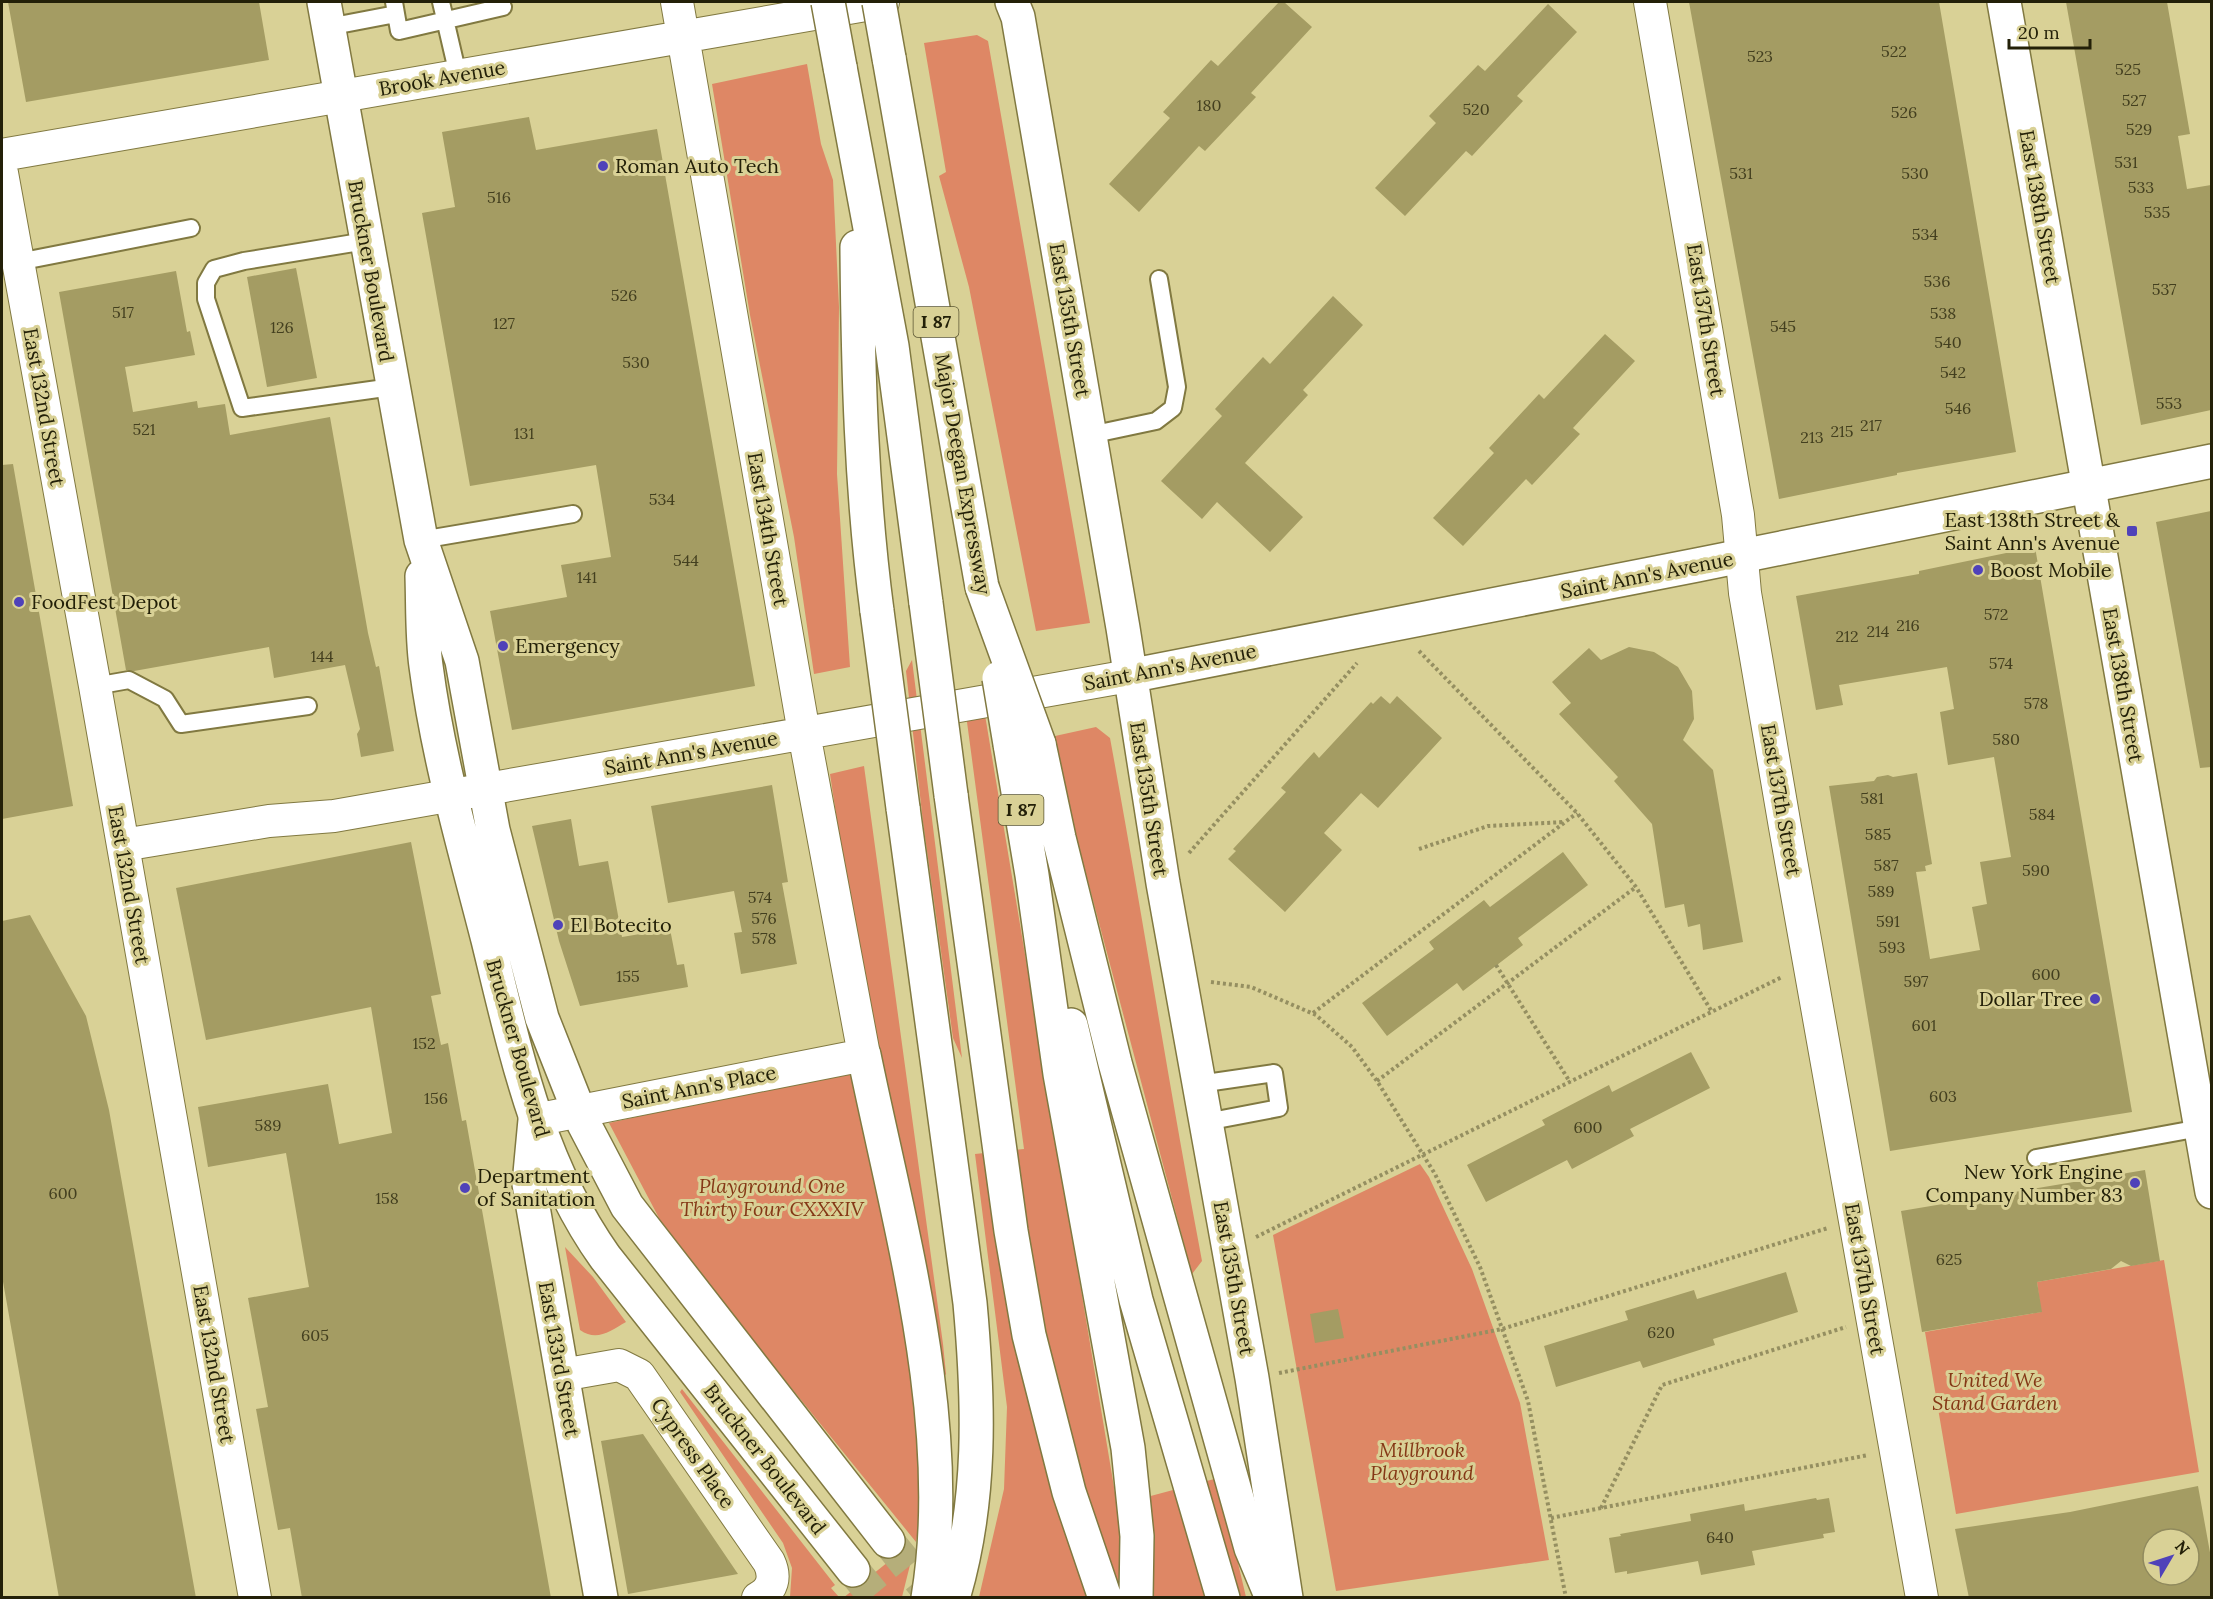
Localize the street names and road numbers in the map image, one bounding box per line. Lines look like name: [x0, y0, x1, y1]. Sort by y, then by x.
street label: Brook Avenue: [377, 54, 507, 101]
street label: East 138th Street: [2015, 128, 2066, 286]
street label: Bruckner Boulevard: [343, 178, 400, 364]
street label: East 135th Street: [1045, 241, 1096, 399]
street label: East 137th Street: [1682, 242, 1731, 398]
road number: I 87: [914, 307, 958, 337]
street label: East 132nd Street: [18, 326, 71, 488]
street label: Major Deegan Expressway: [930, 352, 997, 597]
street label: East 134th Street: [743, 450, 794, 608]
street label: Saint Ann's Avenue: [1558, 545, 1736, 604]
street label: East 138th Street: [2098, 606, 2149, 764]
street label: Saint Ann's Avenue: [1081, 637, 1259, 696]
street label: East 135th Street: [1125, 720, 1174, 878]
street label: East 137th Street: [1756, 722, 1807, 878]
street label: Saint Ann's Avenue: [602, 725, 780, 780]
road number: I 87: [998, 795, 1044, 825]
street label: East 132nd Street: [103, 804, 156, 966]
street label: Bruckner Boulevard: [481, 956, 556, 1140]
street label: Saint Ann's Place: [620, 1059, 778, 1114]
street label: East 135th Street: [1209, 1199, 1260, 1357]
street label: East 137th Street: [1840, 1201, 1891, 1357]
street label: East 133rd Street: [534, 1279, 585, 1439]
street label: East 132nd Street: [188, 1283, 241, 1445]
street label: Bruckner Boulevard: [699, 1378, 832, 1539]
street label: Cypress Place: [646, 1393, 741, 1513]

